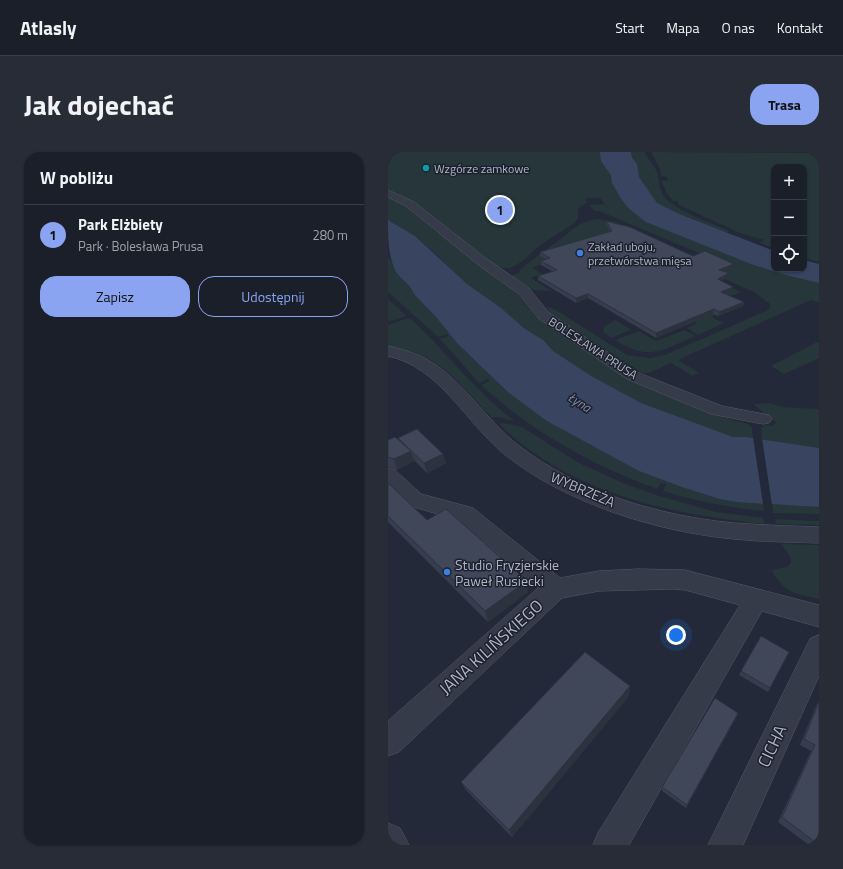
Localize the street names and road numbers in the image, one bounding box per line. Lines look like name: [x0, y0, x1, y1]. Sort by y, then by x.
street label: BOLESŁAWA PRUSA: [545, 312, 641, 384]
street label: WYBRZEŻA: [547, 466, 619, 512]
street label: JANA KILIŃSKIEGO: [433, 593, 549, 701]
street label: CICHA: [751, 720, 793, 772]

